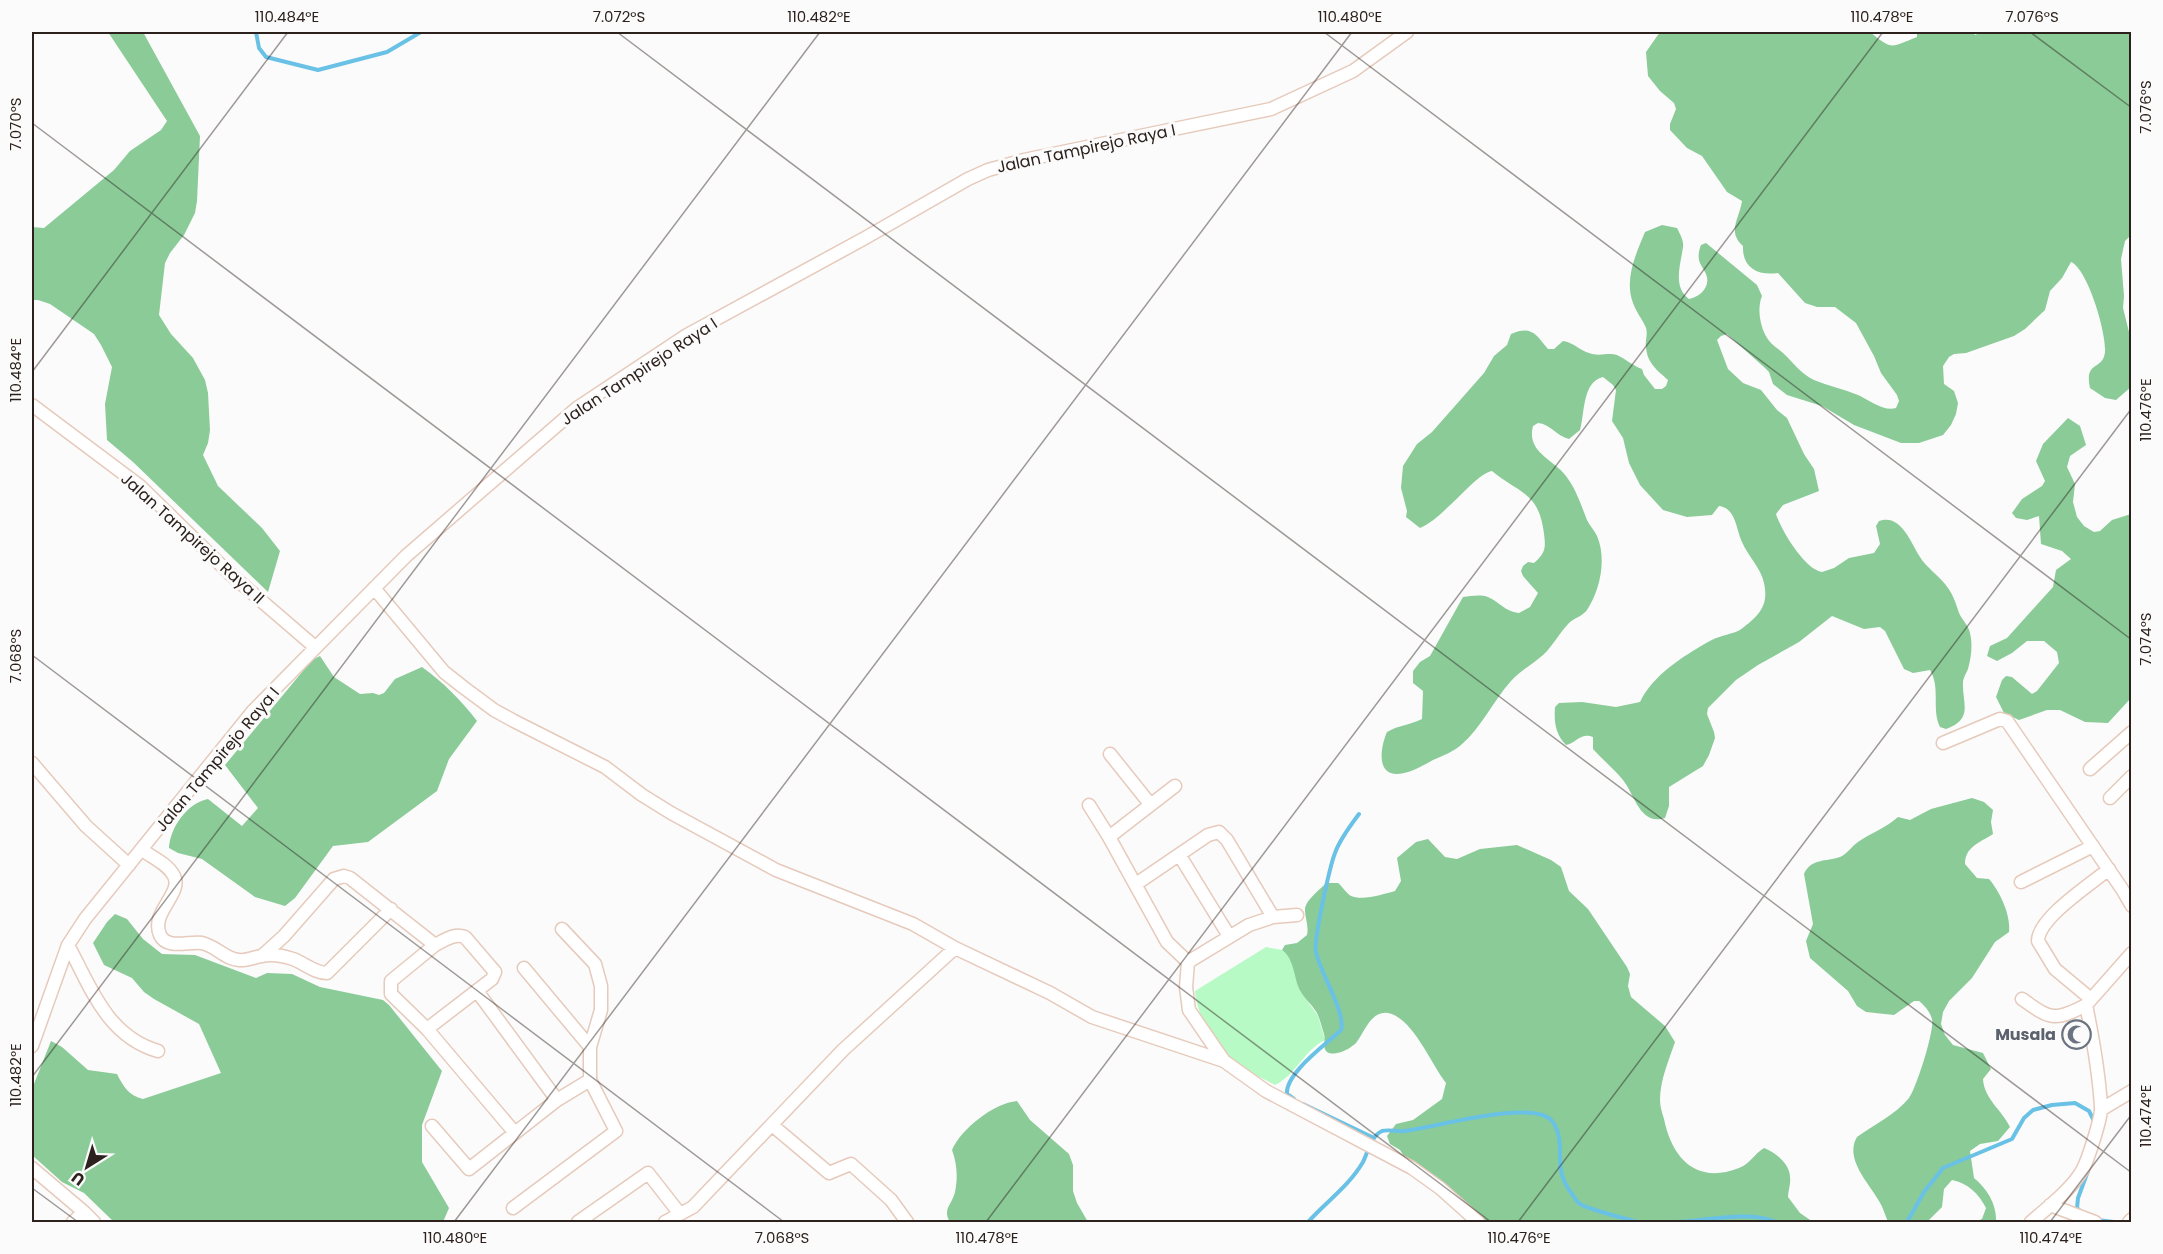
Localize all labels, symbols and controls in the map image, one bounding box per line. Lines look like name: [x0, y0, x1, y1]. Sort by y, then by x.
text: 110.484°E: [255, 6, 319, 27]
text: 7.072°S: [593, 6, 645, 27]
text: 110.482°E: [787, 6, 851, 27]
text: 110.480°E: [1318, 6, 1382, 27]
text: 110.478°E: [1850, 6, 1914, 27]
text: 7.076°S: [2005, 6, 2059, 27]
text: 7.076°S: [2135, 80, 2156, 134]
text: 7.070°S: [5, 97, 26, 151]
street label: Jalan Tampirejo Raya I: [995, 118, 1178, 179]
street label: Jalan Tampirejo Raya I: [557, 312, 722, 431]
text: 110.484°E: [5, 338, 26, 402]
text: 110.476°E: [2135, 378, 2156, 442]
street label: Jalan Tampirejo Raya II: [116, 468, 270, 609]
text: 7.074°S: [2135, 612, 2156, 666]
text: 7.068°S: [5, 629, 26, 683]
street label: Jalan Tampirejo Raya I: [150, 682, 285, 837]
mosque icon: Musala: [2061, 1018, 2093, 1050]
place label: Musala: [1995, 1023, 2056, 1046]
text: 110.482°E: [5, 1043, 26, 1107]
text: 110.474°E: [2135, 1084, 2156, 1148]
north arrow: [57, 1137, 117, 1197]
text: U: [67, 1166, 90, 1191]
text: 110.480°E: [423, 1227, 487, 1248]
text: 7.068°S: [755, 1227, 809, 1248]
text: 110.478°E: [955, 1227, 1019, 1248]
text: 110.476°E: [1487, 1227, 1551, 1248]
text: 110.474°E: [2019, 1227, 2083, 1248]

